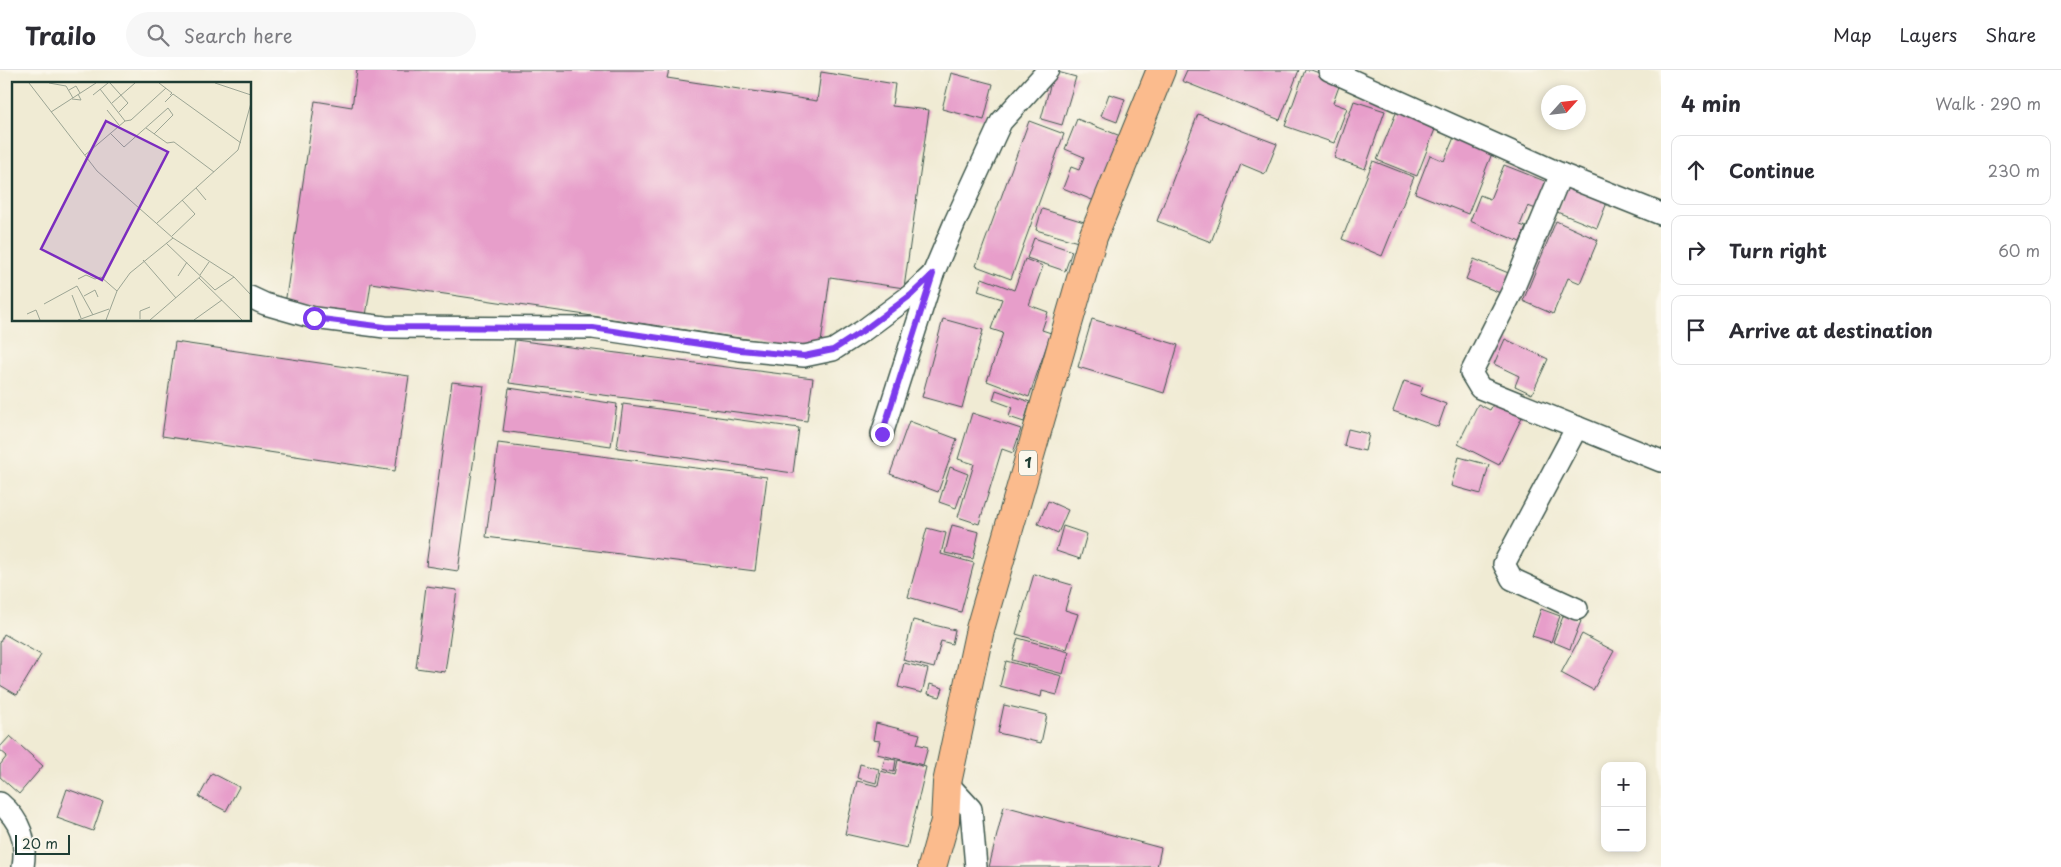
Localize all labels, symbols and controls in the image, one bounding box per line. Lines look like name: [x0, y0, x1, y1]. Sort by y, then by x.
search box: [126, 12, 476, 57]
text: Trailo: [25, 17, 96, 53]
icon: search: [144, 21, 172, 49]
text: Search here: [184, 21, 292, 49]
text: Map: [1833, 21, 1872, 48]
text: Layers: [1900, 21, 1957, 48]
text: Share: [1985, 21, 2036, 48]
inset map: [12, 82, 251, 321]
north arrow: [1541, 85, 1586, 130]
text: 4 min: [1681, 87, 1741, 119]
text: Walk · 290 m: [1935, 91, 2041, 115]
icon: ahead: [1682, 156, 1710, 184]
text: Continue: [1729, 156, 1815, 184]
text: 230 m: [1988, 158, 2040, 182]
icon: right: [1682, 236, 1710, 264]
text: Turn right: [1729, 236, 1827, 264]
text: 60 m: [1998, 238, 2040, 262]
route start: [303, 307, 326, 330]
icon: arrive: [1682, 316, 1710, 344]
text: Arrive at destination: [1729, 316, 1933, 344]
route end: [871, 423, 894, 446]
road number: 1: [1019, 450, 1037, 476]
map controls: [1601, 762, 1646, 852]
button: +: [1601, 762, 1646, 807]
button: −: [1601, 807, 1646, 852]
scale bar: [15, 832, 70, 855]
text: 20 m: [22, 833, 58, 854]

